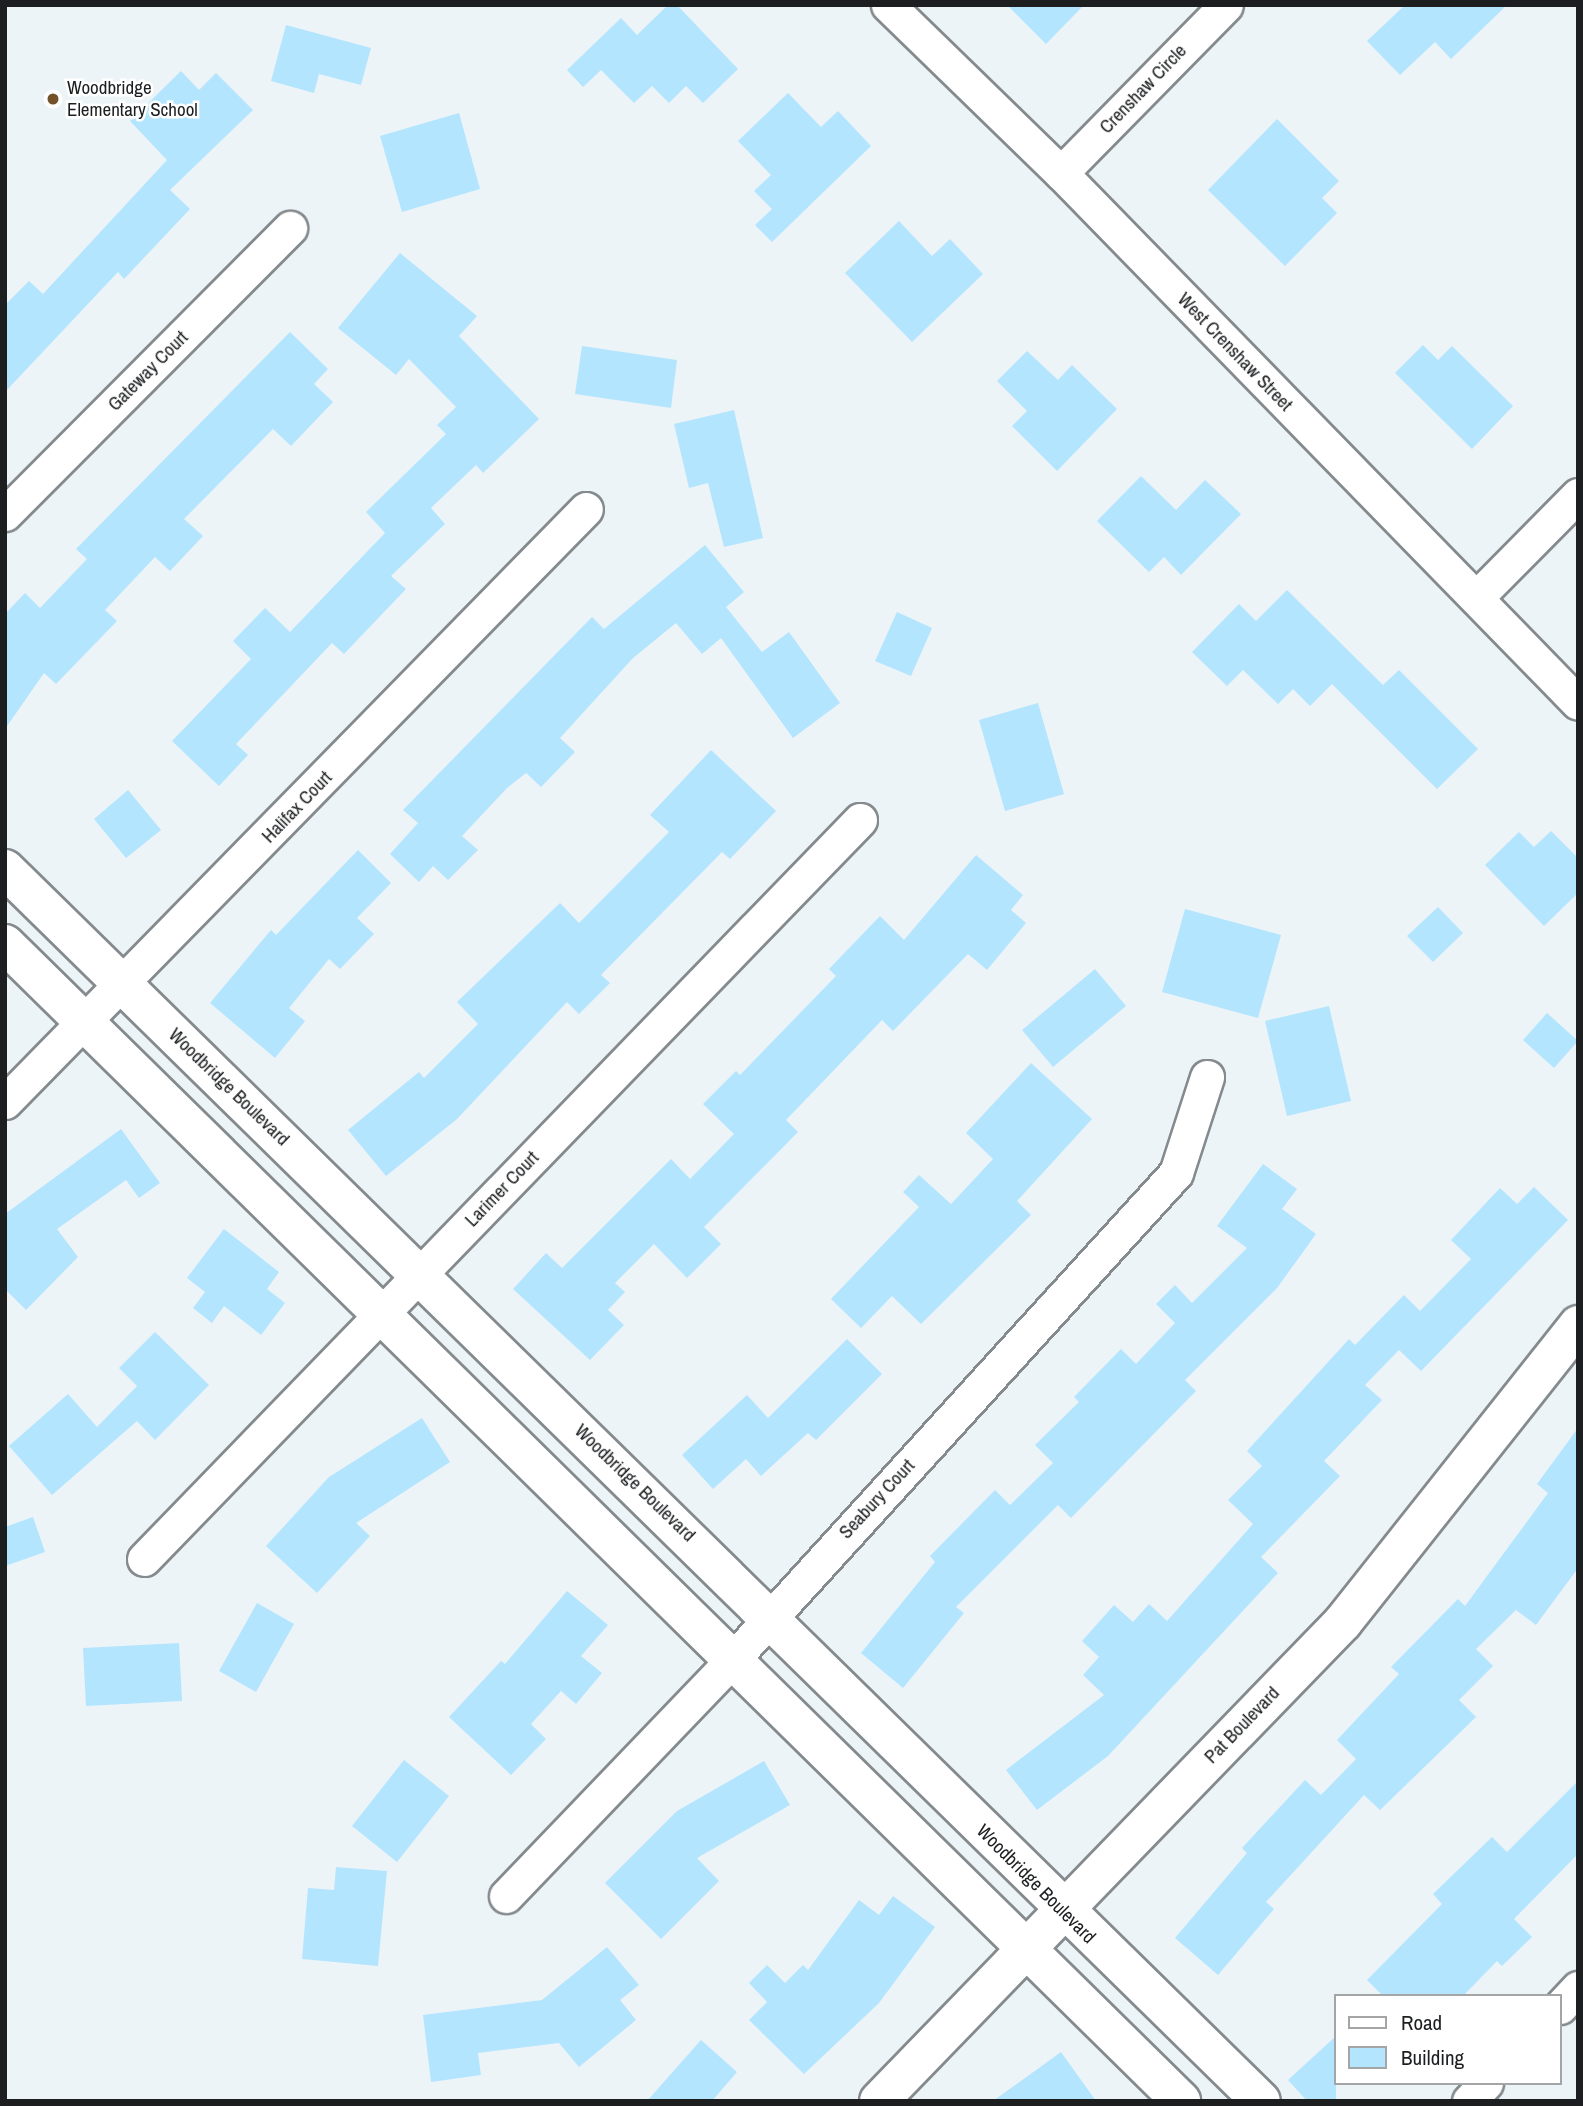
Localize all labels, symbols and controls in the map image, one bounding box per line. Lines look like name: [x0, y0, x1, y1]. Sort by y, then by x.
street label: Crenshaw Circle: [1095, 40, 1191, 138]
place label: Woodbridge Elementary School: [67, 77, 198, 121]
marker: Woodbridge Elementary School: [45, 91, 61, 107]
street label: West Crenshaw Street: [1173, 288, 1297, 416]
street label: Gateway Court: [103, 326, 193, 416]
street label: Halifax Court: [257, 766, 337, 848]
street label: Woodbridge Boulevard: [164, 1024, 294, 1150]
street label: Larimer Court: [460, 1147, 544, 1231]
street label: Woodbridge Boulevard: [570, 1420, 700, 1546]
street label: Seabury Court: [834, 1454, 920, 1544]
street label: Pat Boulevard: [1200, 1682, 1284, 1768]
street label: Woodbridge Boulevard: [972, 1820, 1100, 1948]
legend: [1334, 1994, 1562, 2085]
text: Road: [1401, 2008, 1442, 2037]
text: Building: [1401, 2043, 1464, 2072]

